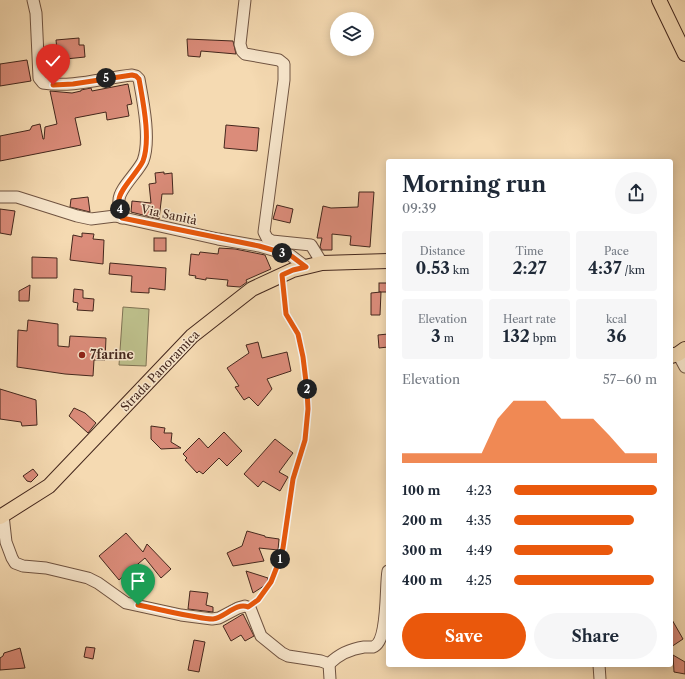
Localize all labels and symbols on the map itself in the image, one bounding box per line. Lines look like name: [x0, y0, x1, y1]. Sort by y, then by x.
pin: [36, 44, 70, 85]
pin: 5: [96, 68, 116, 88]
pin: 4: [110, 199, 130, 219]
street label: Via Sanità: [139, 201, 199, 228]
pin: 3: [272, 243, 292, 263]
street label: Strada Panoramica: [117, 326, 203, 414]
place label: 7farine: [90, 347, 134, 362]
marker: 7farine: [77, 350, 87, 360]
pin: 2: [297, 379, 317, 399]
pin: 1: [270, 549, 290, 569]
pin: [121, 564, 155, 605]

